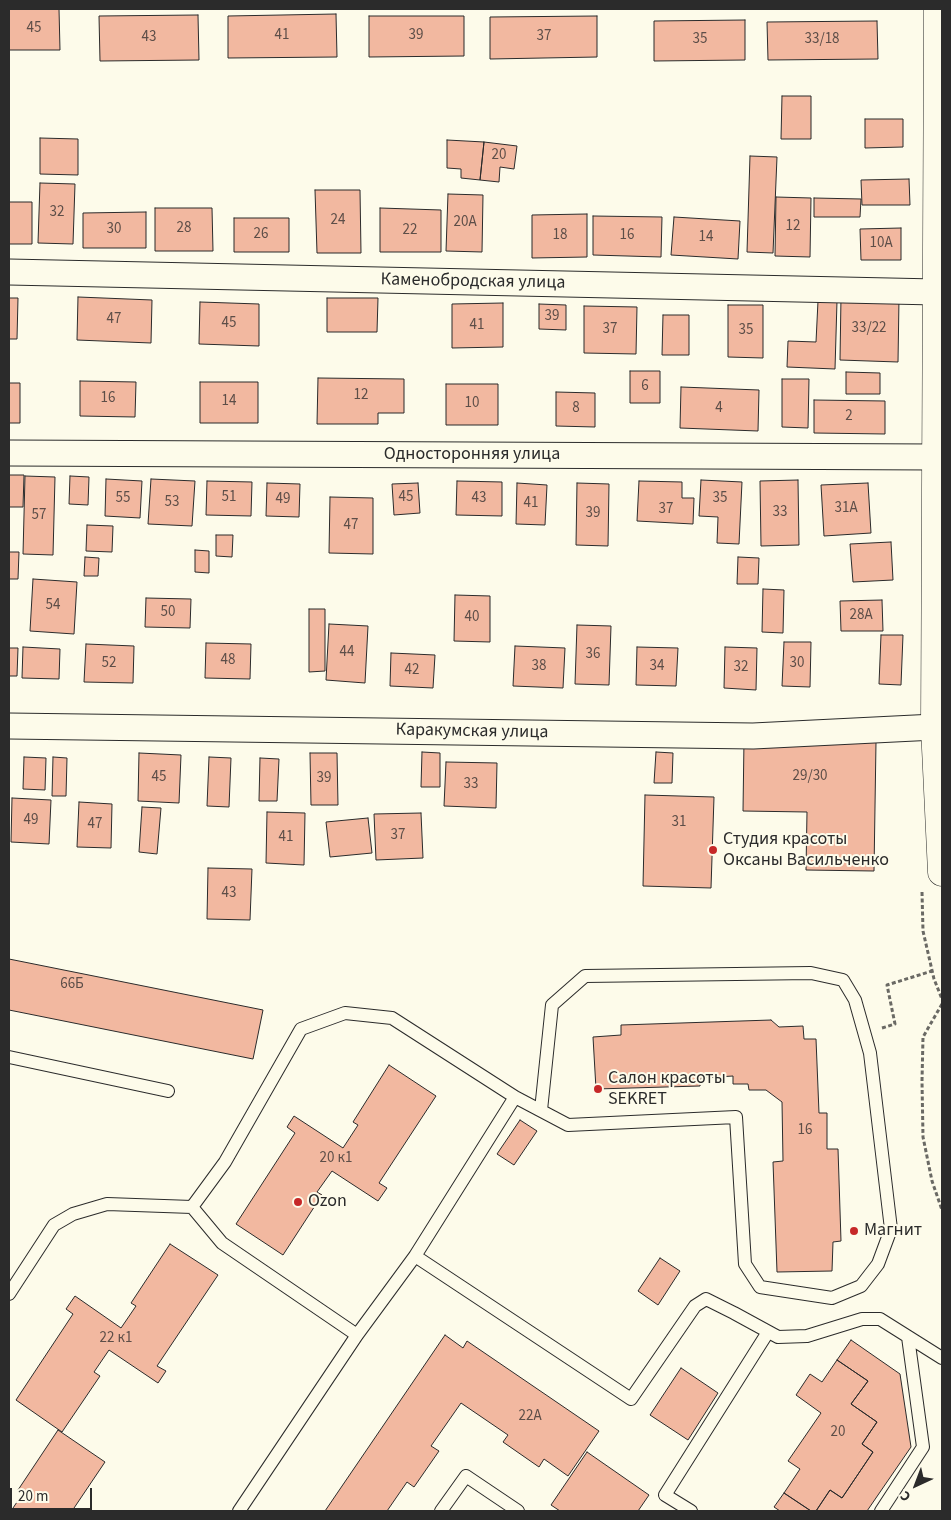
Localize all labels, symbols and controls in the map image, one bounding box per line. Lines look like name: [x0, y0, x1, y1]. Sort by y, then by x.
house number: 45: [27, 20, 41, 38]
house number: 41: [275, 27, 289, 45]
house number: 39: [409, 27, 423, 45]
house number: 37: [537, 28, 551, 46]
house number: 43: [142, 29, 156, 47]
house number: 35: [693, 31, 707, 49]
house number: 33/18: [804, 31, 840, 49]
house number: 20: [492, 147, 506, 165]
house number: 32: [50, 204, 64, 222]
house number: 24: [331, 212, 345, 230]
house number: 20А: [453, 214, 477, 232]
house number: 12: [786, 218, 800, 236]
house number: 28: [177, 220, 191, 238]
house number: 30: [107, 221, 121, 239]
house number: 22: [403, 222, 417, 240]
house number: 26: [254, 226, 268, 244]
house number: 18: [553, 227, 567, 245]
house number: 16: [620, 227, 634, 245]
house number: 14: [699, 229, 713, 247]
house number: 10А: [869, 235, 893, 253]
street label: Каменобродская улица: [380, 270, 566, 294]
house number: 39: [545, 308, 559, 326]
house number: 47: [107, 311, 121, 329]
house number: 45: [222, 315, 236, 333]
house number: 41: [470, 317, 484, 335]
house number: 33/22: [851, 320, 887, 338]
house number: 37: [603, 321, 617, 339]
house number: 35: [739, 322, 753, 340]
house number: 6: [641, 378, 649, 396]
house number: 12: [354, 387, 368, 405]
house number: 16: [101, 390, 115, 408]
house number: 14: [222, 393, 236, 411]
house number: 10: [465, 395, 479, 413]
house number: 8: [572, 400, 580, 418]
house number: 4: [715, 400, 723, 418]
house number: 2: [845, 408, 853, 426]
street label: Односторонняя улица: [384, 444, 560, 466]
house number: 51: [222, 489, 236, 507]
house number: 45: [399, 489, 413, 507]
house number: 55: [116, 490, 130, 508]
house number: 43: [472, 490, 486, 508]
house number: 35: [713, 490, 727, 508]
house number: 49: [276, 491, 290, 509]
house number: 53: [165, 494, 179, 512]
house number: 41: [524, 495, 538, 513]
house number: 31А: [834, 500, 858, 518]
house number: 37: [659, 501, 673, 519]
house number: 33: [773, 504, 787, 522]
house number: 39: [586, 505, 600, 523]
house number: 57: [32, 507, 46, 525]
house number: 47: [344, 517, 358, 535]
house number: 54: [46, 597, 60, 615]
house number: 50: [161, 604, 175, 622]
house number: 28А: [849, 607, 873, 625]
house number: 40: [465, 609, 479, 627]
house number: 44: [340, 644, 354, 662]
house number: 36: [586, 646, 600, 664]
house number: 48: [221, 652, 235, 670]
house number: 52: [102, 655, 116, 673]
house number: 30: [790, 655, 804, 673]
house number: 38: [532, 658, 546, 676]
house number: 34: [650, 658, 664, 676]
house number: 32: [734, 659, 748, 677]
house number: 42: [405, 662, 419, 680]
street label: Каракумская улица: [395, 720, 549, 744]
house number: 29/30: [792, 768, 828, 786]
house number: 45: [152, 769, 166, 787]
house number: 39: [317, 770, 331, 788]
house number: 33: [464, 776, 478, 794]
house number: 49: [24, 812, 38, 830]
house number: 31: [672, 814, 686, 832]
house number: 47: [88, 816, 102, 834]
house number: 37: [391, 827, 405, 845]
house number: 41: [279, 829, 293, 847]
place label: Студия красоты Оксаны Васильченко: [723, 829, 889, 872]
marker: Студия красоты Оксаны Васильченко: [707, 844, 719, 856]
house number: 43: [222, 885, 236, 903]
house number: 66Б: [60, 976, 84, 994]
place label: Салон красоты SEKRET: [608, 1068, 726, 1110]
marker: Салон красоты SEKRET: [592, 1083, 604, 1095]
house number: 16: [798, 1122, 812, 1140]
house number: 20 к1: [320, 1150, 352, 1168]
place label: Ozon: [308, 1191, 347, 1213]
marker: Ozon: [292, 1196, 304, 1208]
place label: Магнит: [864, 1220, 922, 1242]
marker: Магнит: [848, 1225, 860, 1237]
house number: 22 к1: [100, 1330, 132, 1348]
house number: 22А: [518, 1408, 542, 1426]
house number: 20: [831, 1424, 845, 1442]
north arrow: [891, 1460, 941, 1510]
scale bar: [12, 1478, 95, 1510]
text: 20 m: [18, 1486, 48, 1507]
text: С: [896, 1486, 916, 1506]

